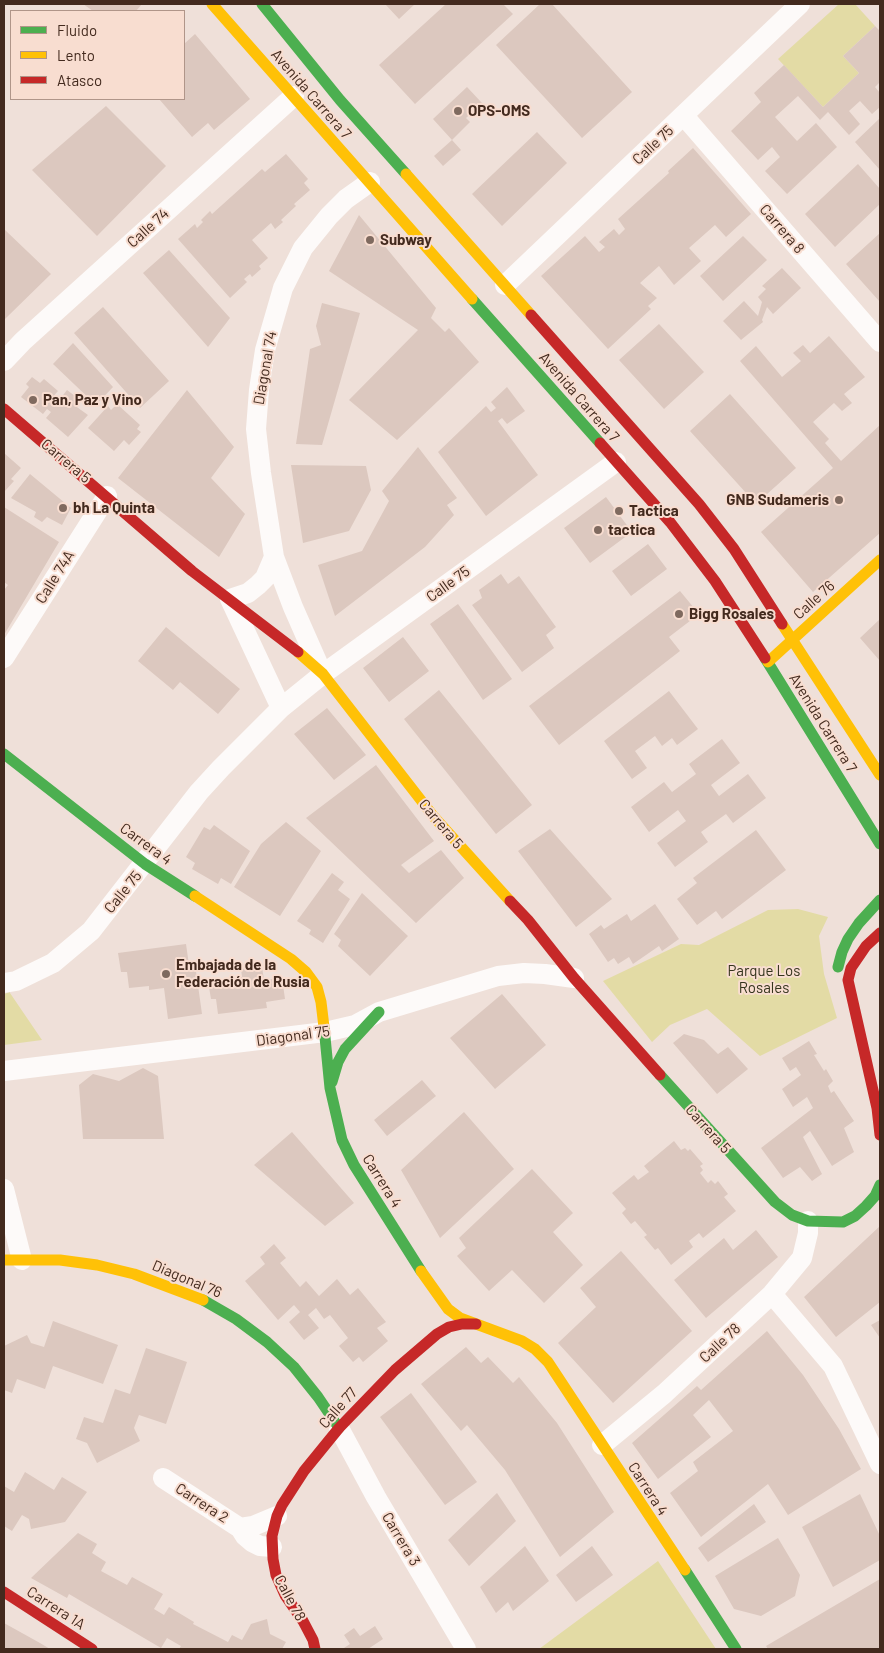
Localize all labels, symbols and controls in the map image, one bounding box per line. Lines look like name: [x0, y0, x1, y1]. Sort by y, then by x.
legend: [10, 10, 185, 100]
text: Fluido: [57, 21, 97, 39]
street label: Avenida Carrera 7: [267, 45, 355, 143]
text: Lento: [57, 46, 95, 64]
text: Atasco: [57, 71, 102, 89]
place label: OPS-OMS: [468, 102, 530, 120]
marker: OPS-OMS: [452, 105, 464, 117]
street label: Calle 75: [629, 122, 677, 168]
street label: Carrera 8: [756, 201, 808, 257]
street label: Calle 74: [123, 205, 173, 251]
place label: Subway: [380, 231, 432, 249]
marker: Subway: [364, 234, 376, 246]
street label: Diagonal 74: [250, 330, 280, 406]
street label: Avenida Carrera 7: [535, 348, 623, 446]
place label: Pan, Paz y Vino: [43, 391, 142, 409]
marker: Pan, Paz y Vino: [27, 394, 39, 406]
street label: Carrera 5: [37, 435, 95, 487]
place label: GNB Sudameris: [726, 491, 829, 509]
marker: GNB Sudameris: [833, 494, 845, 506]
place label: bh La Quinta: [73, 499, 155, 517]
marker: bh La Quinta: [57, 502, 69, 514]
place label: Tactica: [629, 502, 679, 520]
marker: Tactica: [613, 505, 625, 517]
place label: tactica: [608, 521, 655, 539]
marker: tactica: [592, 524, 604, 536]
street label: Calle 74A: [32, 547, 78, 607]
street label: Calle 75: [423, 562, 473, 606]
street label: Calle 76: [790, 577, 838, 623]
place label: Bigg Rosales: [689, 605, 774, 623]
marker: Bigg Rosales: [673, 608, 685, 620]
street label: Avenida Carrera 7: [785, 670, 861, 776]
street label: Carrera 5: [415, 795, 467, 853]
street label: Carrera 4: [116, 819, 176, 869]
street label: Calle 75: [100, 867, 146, 917]
place label: Embajada de la Federación de Rusia: [176, 956, 310, 991]
park label: Parque Los Rosales: [727, 962, 801, 997]
marker: Embajada de la Federación de Rusia: [160, 968, 172, 980]
street label: Diagonal 75: [255, 1022, 331, 1050]
street label: Carrera 5: [681, 1101, 735, 1157]
street label: Carrera 4: [359, 1151, 405, 1211]
street label: Diagonal 76: [149, 1256, 225, 1302]
street label: Calle 78: [696, 1320, 744, 1366]
street label: Calle 77: [315, 1384, 361, 1432]
street label: Carrera 4: [624, 1459, 672, 1519]
street label: Carrera 2: [172, 1479, 232, 1527]
street label: Carrera 3: [378, 1509, 424, 1569]
street label: Calle 78: [270, 1572, 310, 1624]
street label: Carrera 1A: [23, 1582, 89, 1634]

